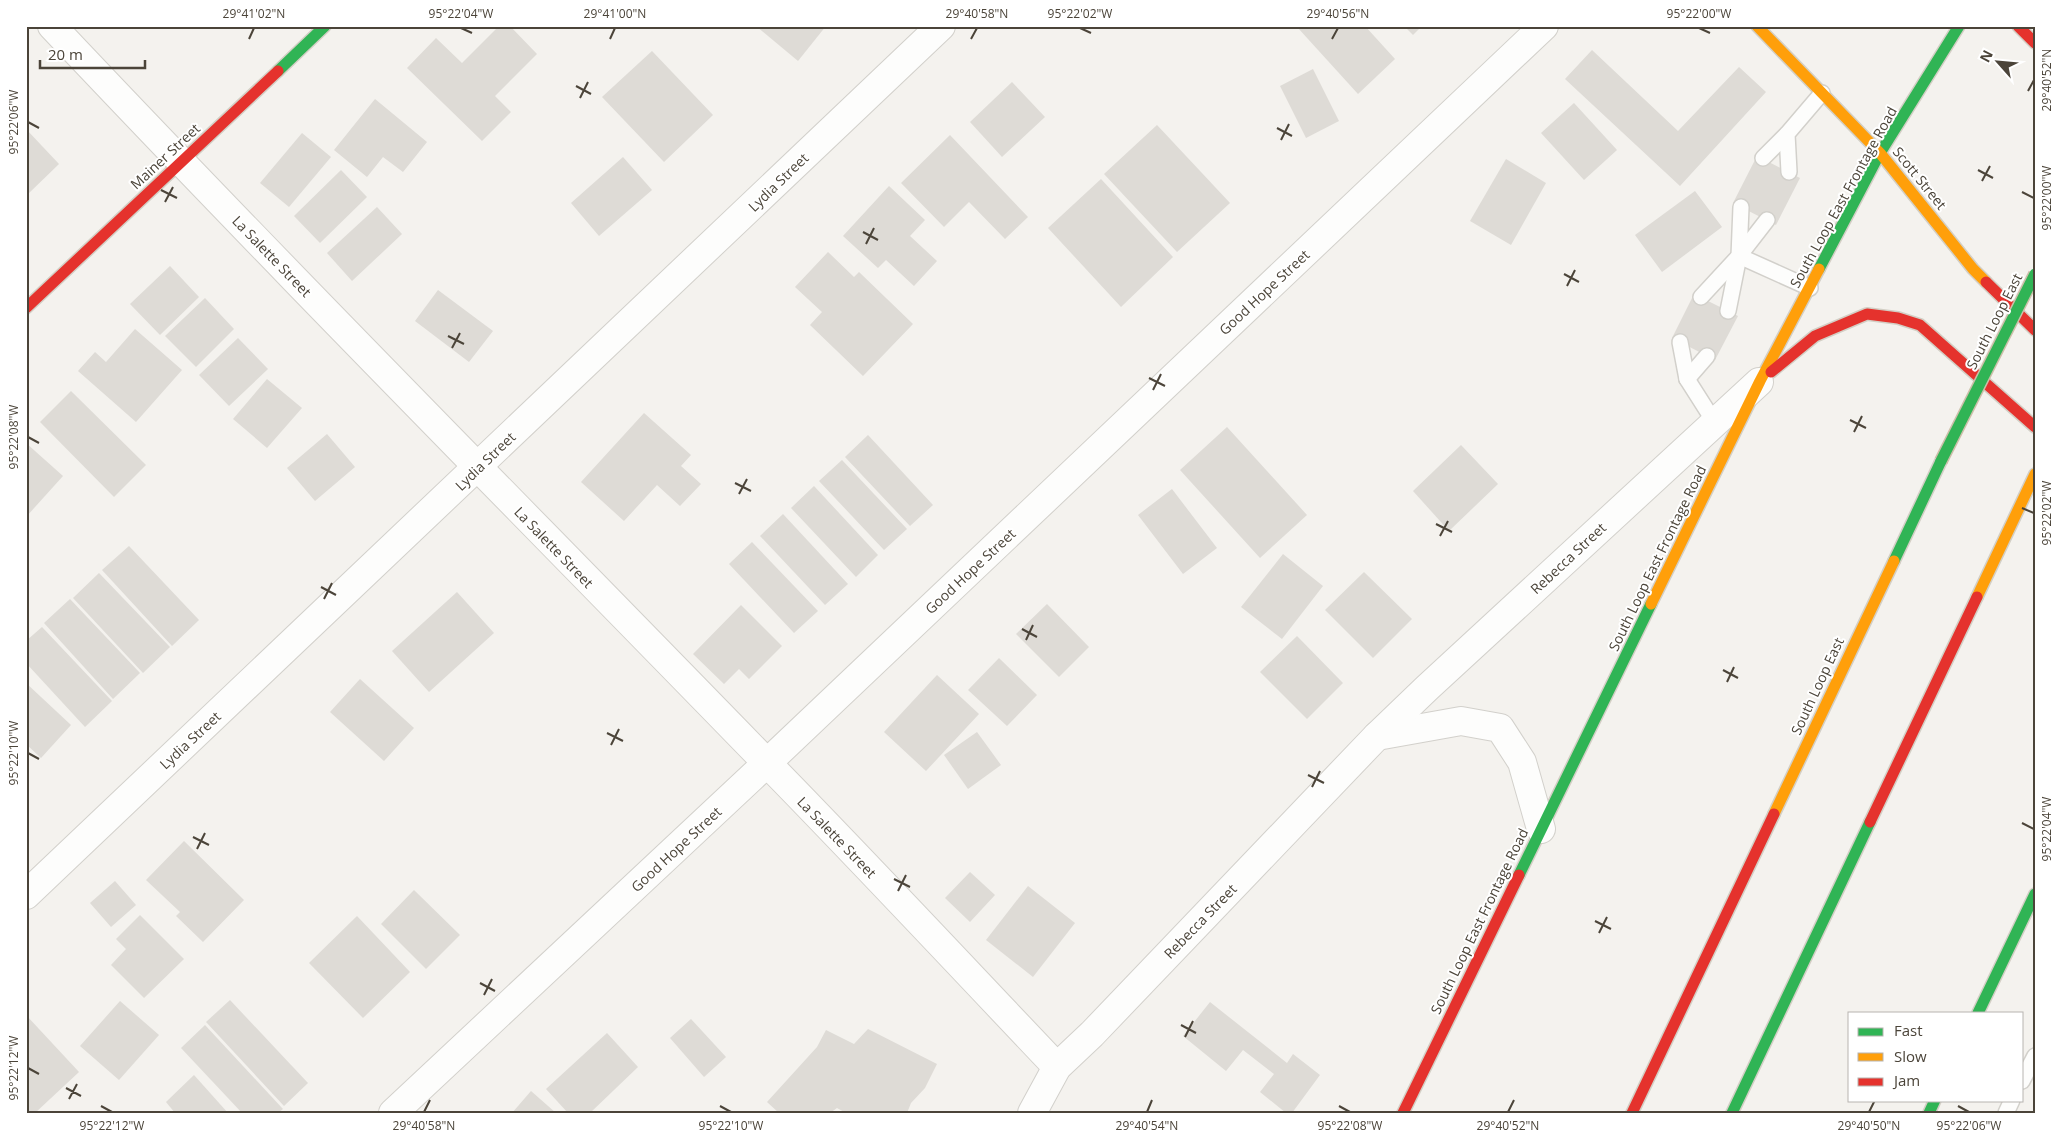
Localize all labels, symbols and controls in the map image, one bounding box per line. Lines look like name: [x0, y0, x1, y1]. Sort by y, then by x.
text: 29°41'02"N: [223, 5, 285, 22]
text: 95°22'04"W: [429, 5, 493, 22]
text: 29°41'00"N: [584, 5, 646, 22]
text: 29°40'58"N: [946, 5, 1008, 22]
text: 95°22'02"W: [1048, 5, 1112, 22]
text: 29°40'56"N: [1307, 5, 1369, 22]
text: 95°22'00"W: [1667, 5, 1731, 22]
scale bar: [40, 38, 145, 70]
north arrow: [1974, 38, 2024, 88]
text: 20 m: [48, 44, 83, 64]
text: N: [1975, 46, 1997, 65]
text: 29°40'52"N: [2038, 49, 2055, 111]
text: 95°22'06"W: [5, 90, 22, 154]
street label: South Loop East Frontage Road: [1785, 103, 1901, 291]
street label: Mainer Street: [126, 119, 204, 193]
street label: Scott Street: [1889, 143, 1951, 213]
street label: Lydia Street: [744, 148, 812, 216]
text: 95°22'00"W: [2038, 166, 2055, 230]
street label: La Salette Street: [228, 211, 316, 301]
street label: Good Hope Street: [1215, 245, 1313, 339]
street label: South Loop East: [1962, 270, 2026, 372]
text: 95°22'08"W: [5, 405, 22, 469]
street label: Lydia Street: [451, 427, 519, 495]
street label: South Loop East Frontage Road: [1604, 462, 1710, 654]
text: 95°22'02"W: [2038, 481, 2055, 545]
street label: La Salette Street: [510, 502, 598, 592]
street label: Rebecca Street: [1526, 518, 1610, 598]
street label: Good Hope Street: [921, 524, 1019, 618]
street label: South Loop East: [1786, 634, 1848, 738]
street label: Lydia Street: [155, 707, 225, 773]
text: 95°22'10"W: [5, 721, 22, 785]
street label: La Salette Street: [793, 792, 881, 882]
text: 95°22'04"W: [2038, 797, 2055, 861]
street label: Good Hope Street: [627, 802, 725, 896]
street label: South Loop East Frontage Road: [1426, 825, 1532, 1017]
street label: Rebecca Street: [1160, 880, 1240, 962]
legend: [1848, 1012, 2024, 1102]
text: Fast: [1894, 1020, 1923, 1040]
text: 95°22'12"W: [5, 1036, 22, 1100]
text: Slow: [1894, 1046, 1927, 1066]
text: Jam: [1892, 1070, 1920, 1090]
text: 95°22'12"W: [80, 1117, 144, 1134]
text: 29°40'58"N: [393, 1117, 455, 1134]
text: 95°22'10"W: [699, 1117, 763, 1134]
text: 29°40'54"N: [1116, 1117, 1178, 1134]
text: 95°22'08"W: [1318, 1117, 1382, 1134]
text: 29°40'52"N: [1477, 1117, 1539, 1134]
text: 29°40'50"N: [1838, 1117, 1900, 1134]
text: 95°22'06"W: [1937, 1117, 2001, 1134]

